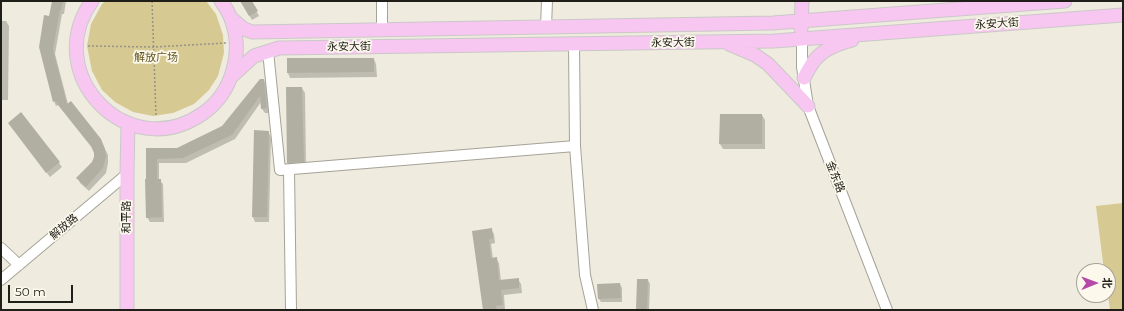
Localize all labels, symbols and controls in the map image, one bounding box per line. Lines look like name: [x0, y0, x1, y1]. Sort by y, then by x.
street label: 永安大街: [975, 16, 1019, 32]
street label: 永安大街: [651, 36, 695, 50]
street label: 永安大街: [327, 40, 371, 54]
park label: 解放广场: [134, 51, 178, 65]
street label: 金东路: [823, 159, 847, 195]
street label: 和平路: [120, 201, 134, 233]
street label: 解放路: [47, 211, 81, 243]
north arrow: [1076, 263, 1116, 303]
scale bar: [10, 277, 75, 303]
text: 北: [1100, 277, 1114, 288]
text: 50 m: [15, 284, 46, 299]

